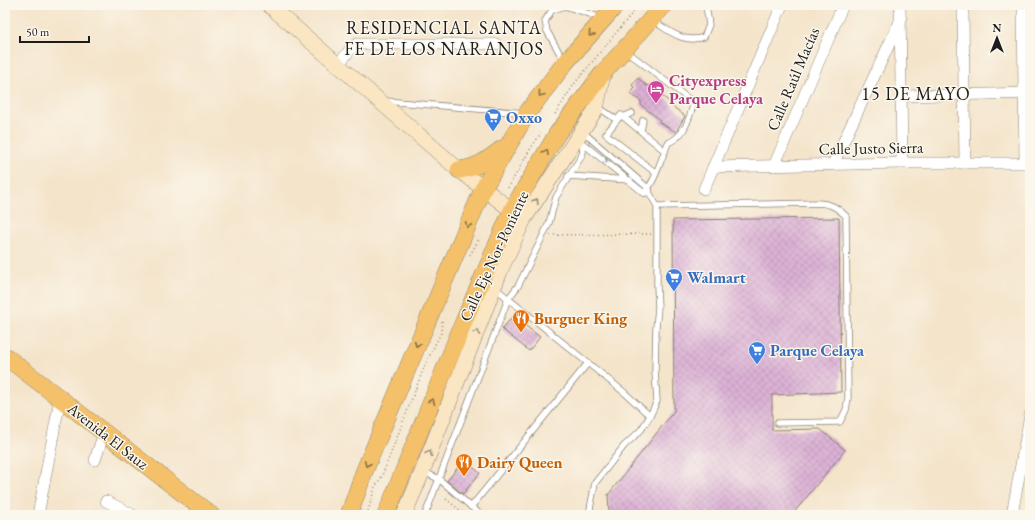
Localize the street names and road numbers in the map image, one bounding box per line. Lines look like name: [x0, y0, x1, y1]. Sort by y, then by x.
street label: Calle Raúl Macías: [762, 24, 824, 134]
street label: Calle Justo Sierra: [818, 137, 924, 159]
street label: Calle Eje Nor-Poniente: [455, 187, 533, 325]
street label: Avenida El Sauz: [62, 397, 153, 474]

